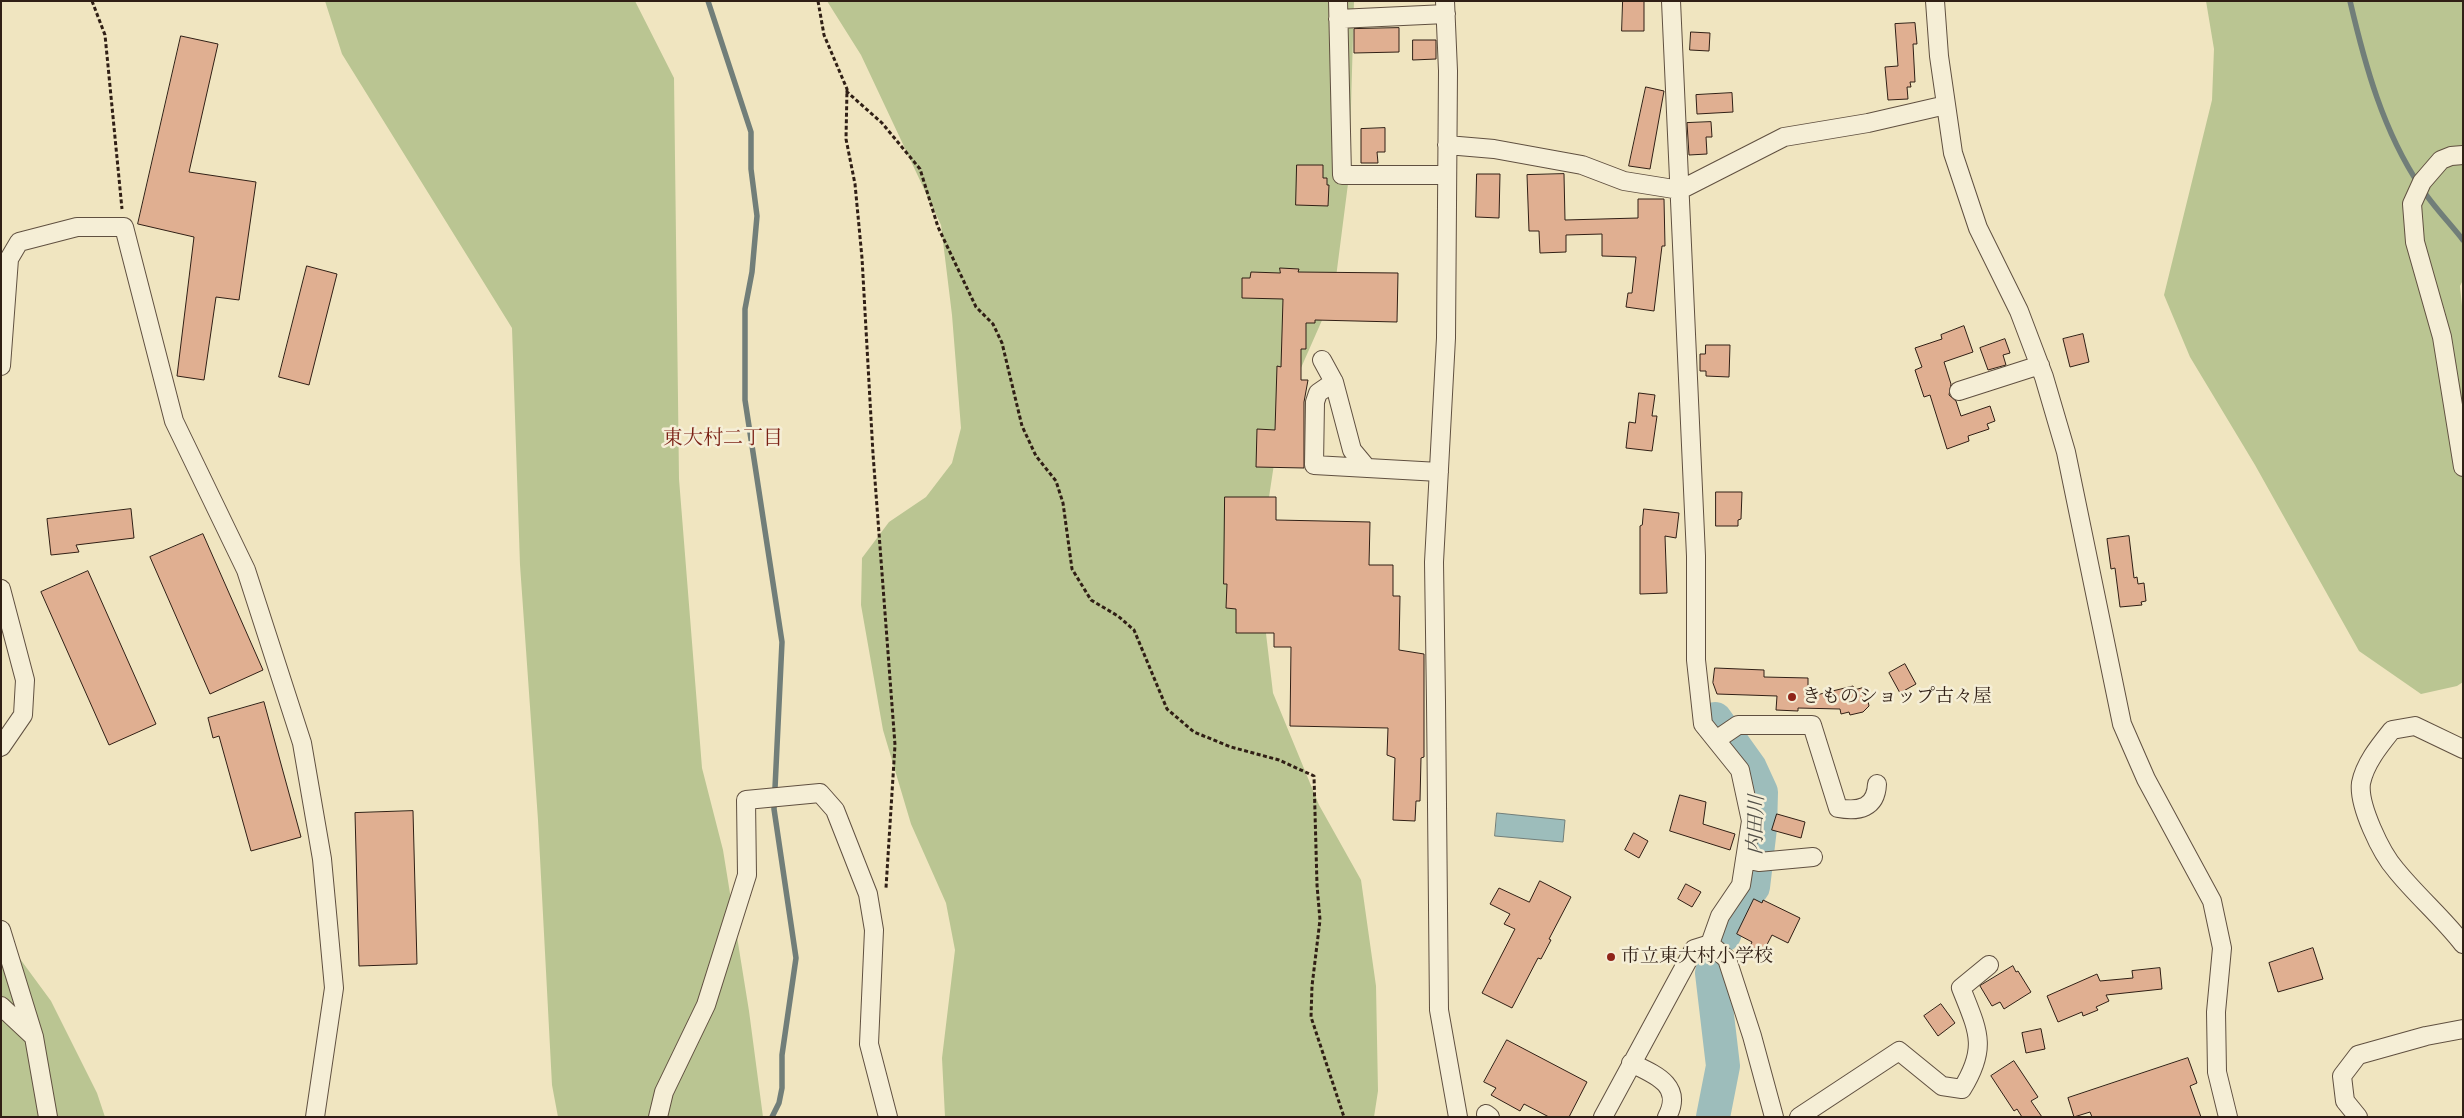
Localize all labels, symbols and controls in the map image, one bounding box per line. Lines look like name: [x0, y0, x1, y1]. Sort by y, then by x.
district label: 東大村二丁目: [663, 427, 783, 451]
place label: きものショップ古々屋: [1802, 686, 1992, 708]
marker: きものショップ古々屋: [1786, 691, 1798, 703]
water label: 内田川: [1744, 795, 1770, 855]
place label: 市立東大村小学校: [1621, 946, 1773, 968]
marker: 市立東大村小学校: [1605, 951, 1617, 963]

